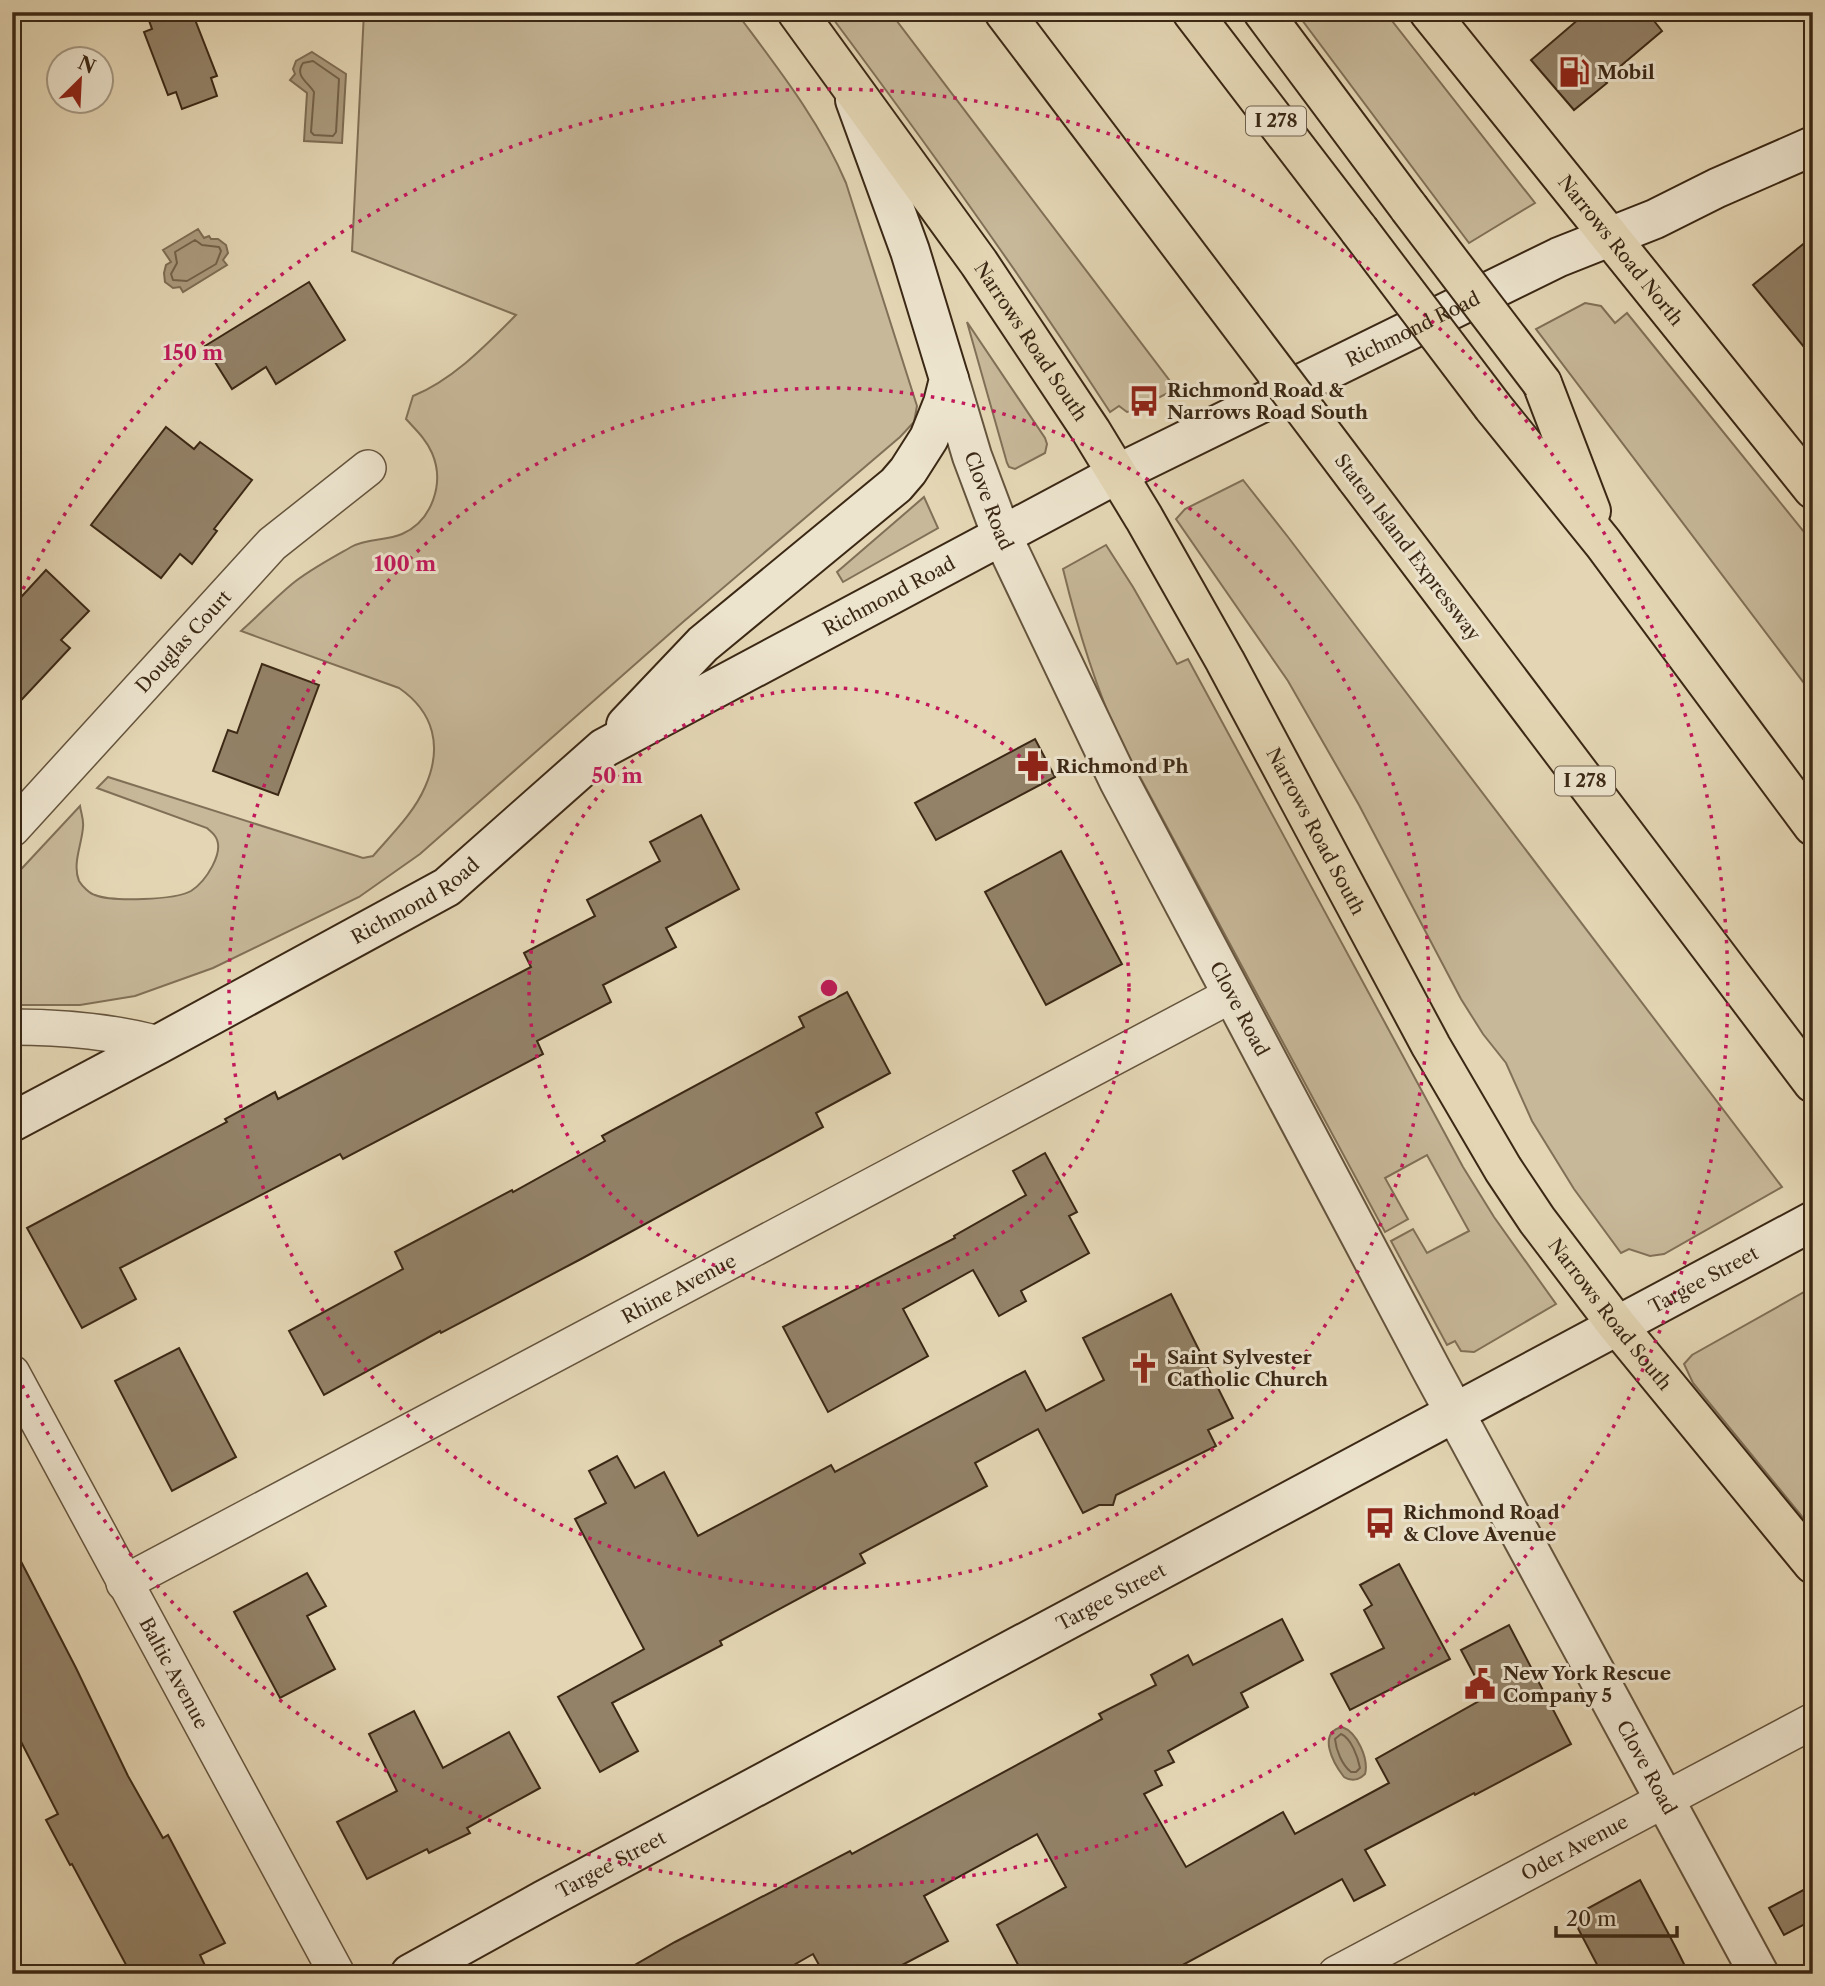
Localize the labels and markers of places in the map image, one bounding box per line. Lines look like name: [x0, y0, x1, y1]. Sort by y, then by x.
fuel station icon: Mobil: [1557, 55, 1591, 89]
place label: Mobil: [1597, 61, 1655, 84]
place label: Richmond Road & Narrows Road South: [1167, 379, 1368, 424]
bus stop icon: Richmond Road & Narrows Road South: [1127, 384, 1161, 418]
pharmacy icon: Richmond Ph: [1016, 749, 1050, 783]
place label: Richmond Ph: [1056, 755, 1188, 778]
centre of rings: [817, 976, 841, 1000]
place label: Saint Sylvester Catholic Church: [1167, 1346, 1328, 1391]
church icon: Saint Sylvester Catholic Church: [1127, 1351, 1161, 1385]
place label: Richmond Road & Clove Avenue: [1403, 1501, 1560, 1546]
bus stop icon: Richmond Road & Clove Avenue: [1363, 1506, 1397, 1540]
place label: New York Rescue Company 5: [1503, 1662, 1671, 1707]
public building icon: New York Rescue Company 5: [1463, 1667, 1497, 1701]

